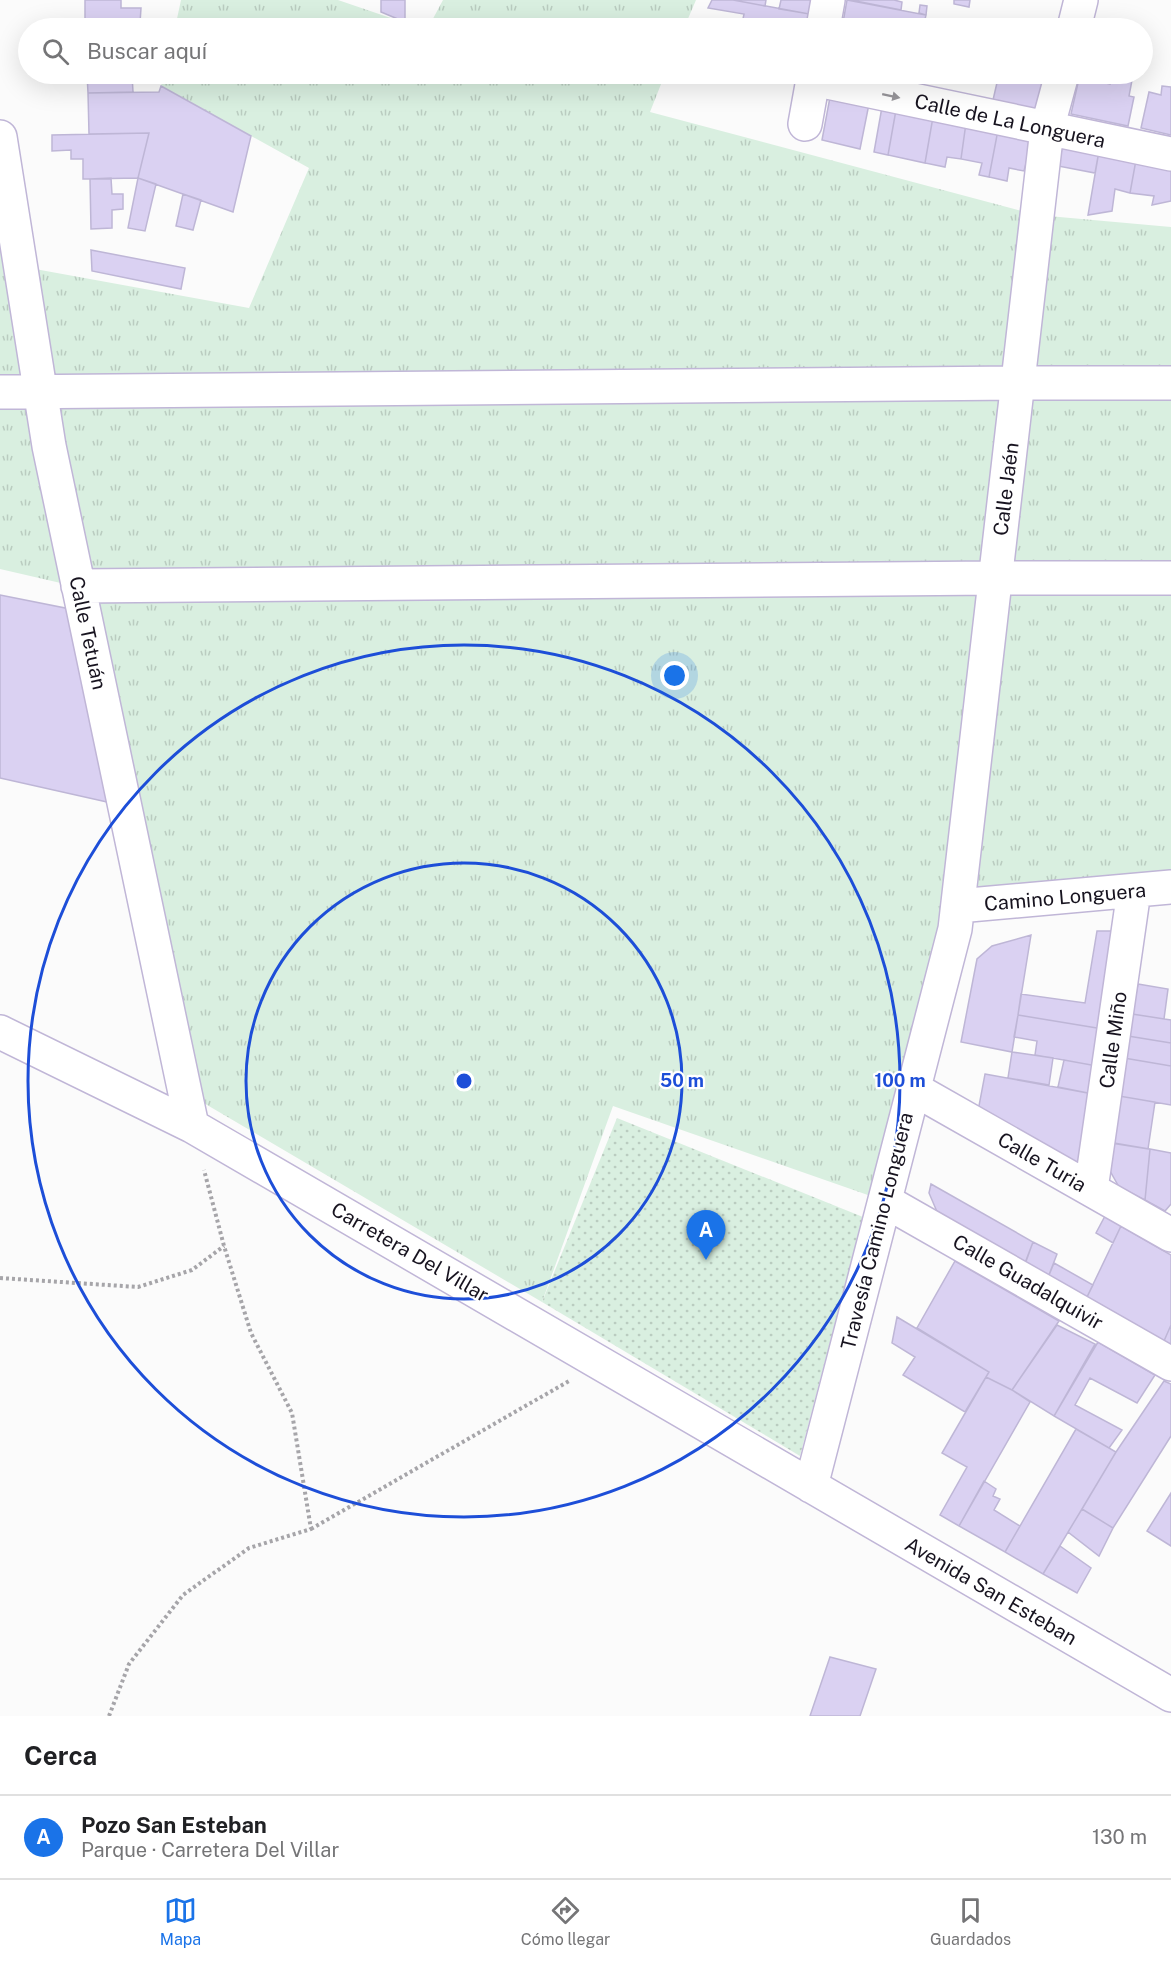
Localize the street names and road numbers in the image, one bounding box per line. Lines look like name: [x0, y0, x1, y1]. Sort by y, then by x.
street label: Calle de La Longuera: [912, 89, 1108, 153]
street label: Calle Jaén: [988, 441, 1024, 537]
street label: Calle Tetuán: [64, 574, 112, 692]
street label: Camino Longuera: [983, 878, 1147, 916]
street label: Calle Miño: [1094, 990, 1132, 1090]
street label: Travesía Camino Longuera: [836, 1110, 918, 1352]
street label: Calle Turia: [993, 1127, 1091, 1197]
street label: Carretera Del Villar: [327, 1197, 493, 1307]
street label: Calle Guadalquivir: [949, 1229, 1108, 1335]
street label: Avenida San Esteban: [901, 1532, 1081, 1650]

